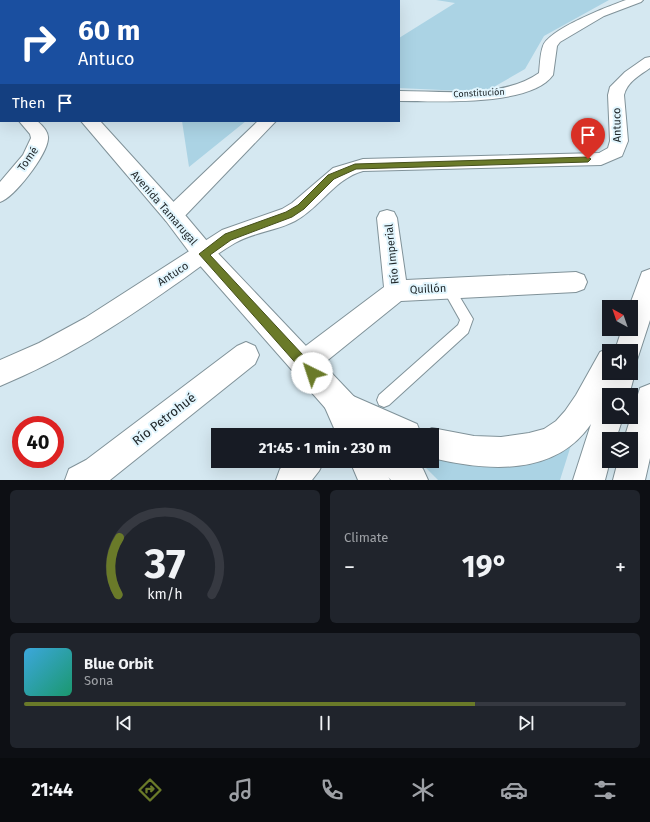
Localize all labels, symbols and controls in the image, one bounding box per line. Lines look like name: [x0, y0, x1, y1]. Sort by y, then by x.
text: 60 m: [78, 14, 140, 47]
icon: right: [12, 16, 64, 68]
text: Antuco: [78, 48, 135, 70]
street label: Constitución: [453, 87, 505, 99]
icon: arrive: [54, 92, 76, 114]
text: Then: [12, 94, 46, 112]
street label: Antuco: [610, 108, 624, 142]
pin: [571, 118, 605, 159]
icon: arrive: [577, 124, 599, 146]
street label: Tomé: [15, 144, 41, 174]
street label: Avenida Tamarugal: [128, 168, 200, 248]
street label: Río Imperial: [382, 223, 402, 285]
street label: Antuco: [155, 259, 191, 289]
street label: Quillón: [409, 282, 447, 296]
north arrow: [602, 300, 638, 336]
map controls: [602, 300, 638, 468]
button: sound: [602, 344, 638, 380]
position arrow: [291, 352, 333, 394]
button: search: [602, 388, 638, 424]
street label: Río Petrohué: [129, 390, 199, 448]
speed limit sign: 40: [12, 416, 64, 468]
button: layers: [602, 432, 638, 468]
text: 21:45 · 1 min · 230 m: [259, 439, 391, 457]
text: Climate: [344, 530, 388, 545]
text: 37: [144, 538, 185, 588]
text: 19°: [462, 549, 508, 585]
text: −: [344, 554, 355, 581]
text: +: [615, 554, 626, 581]
text: km/h: [147, 585, 183, 602]
text: Blue Orbit: [84, 655, 153, 673]
text: Sona: [84, 673, 113, 688]
icon: previous: [113, 712, 135, 734]
icon: pause: [314, 712, 336, 734]
icon: next: [515, 712, 537, 734]
icon: directions: [136, 776, 164, 804]
icon: music: [227, 776, 255, 804]
icon: phone: [318, 776, 346, 804]
icon: climate: [409, 776, 437, 804]
icon: car: [500, 776, 528, 804]
icon: filters: [591, 776, 619, 804]
text: 21:44: [31, 779, 73, 801]

